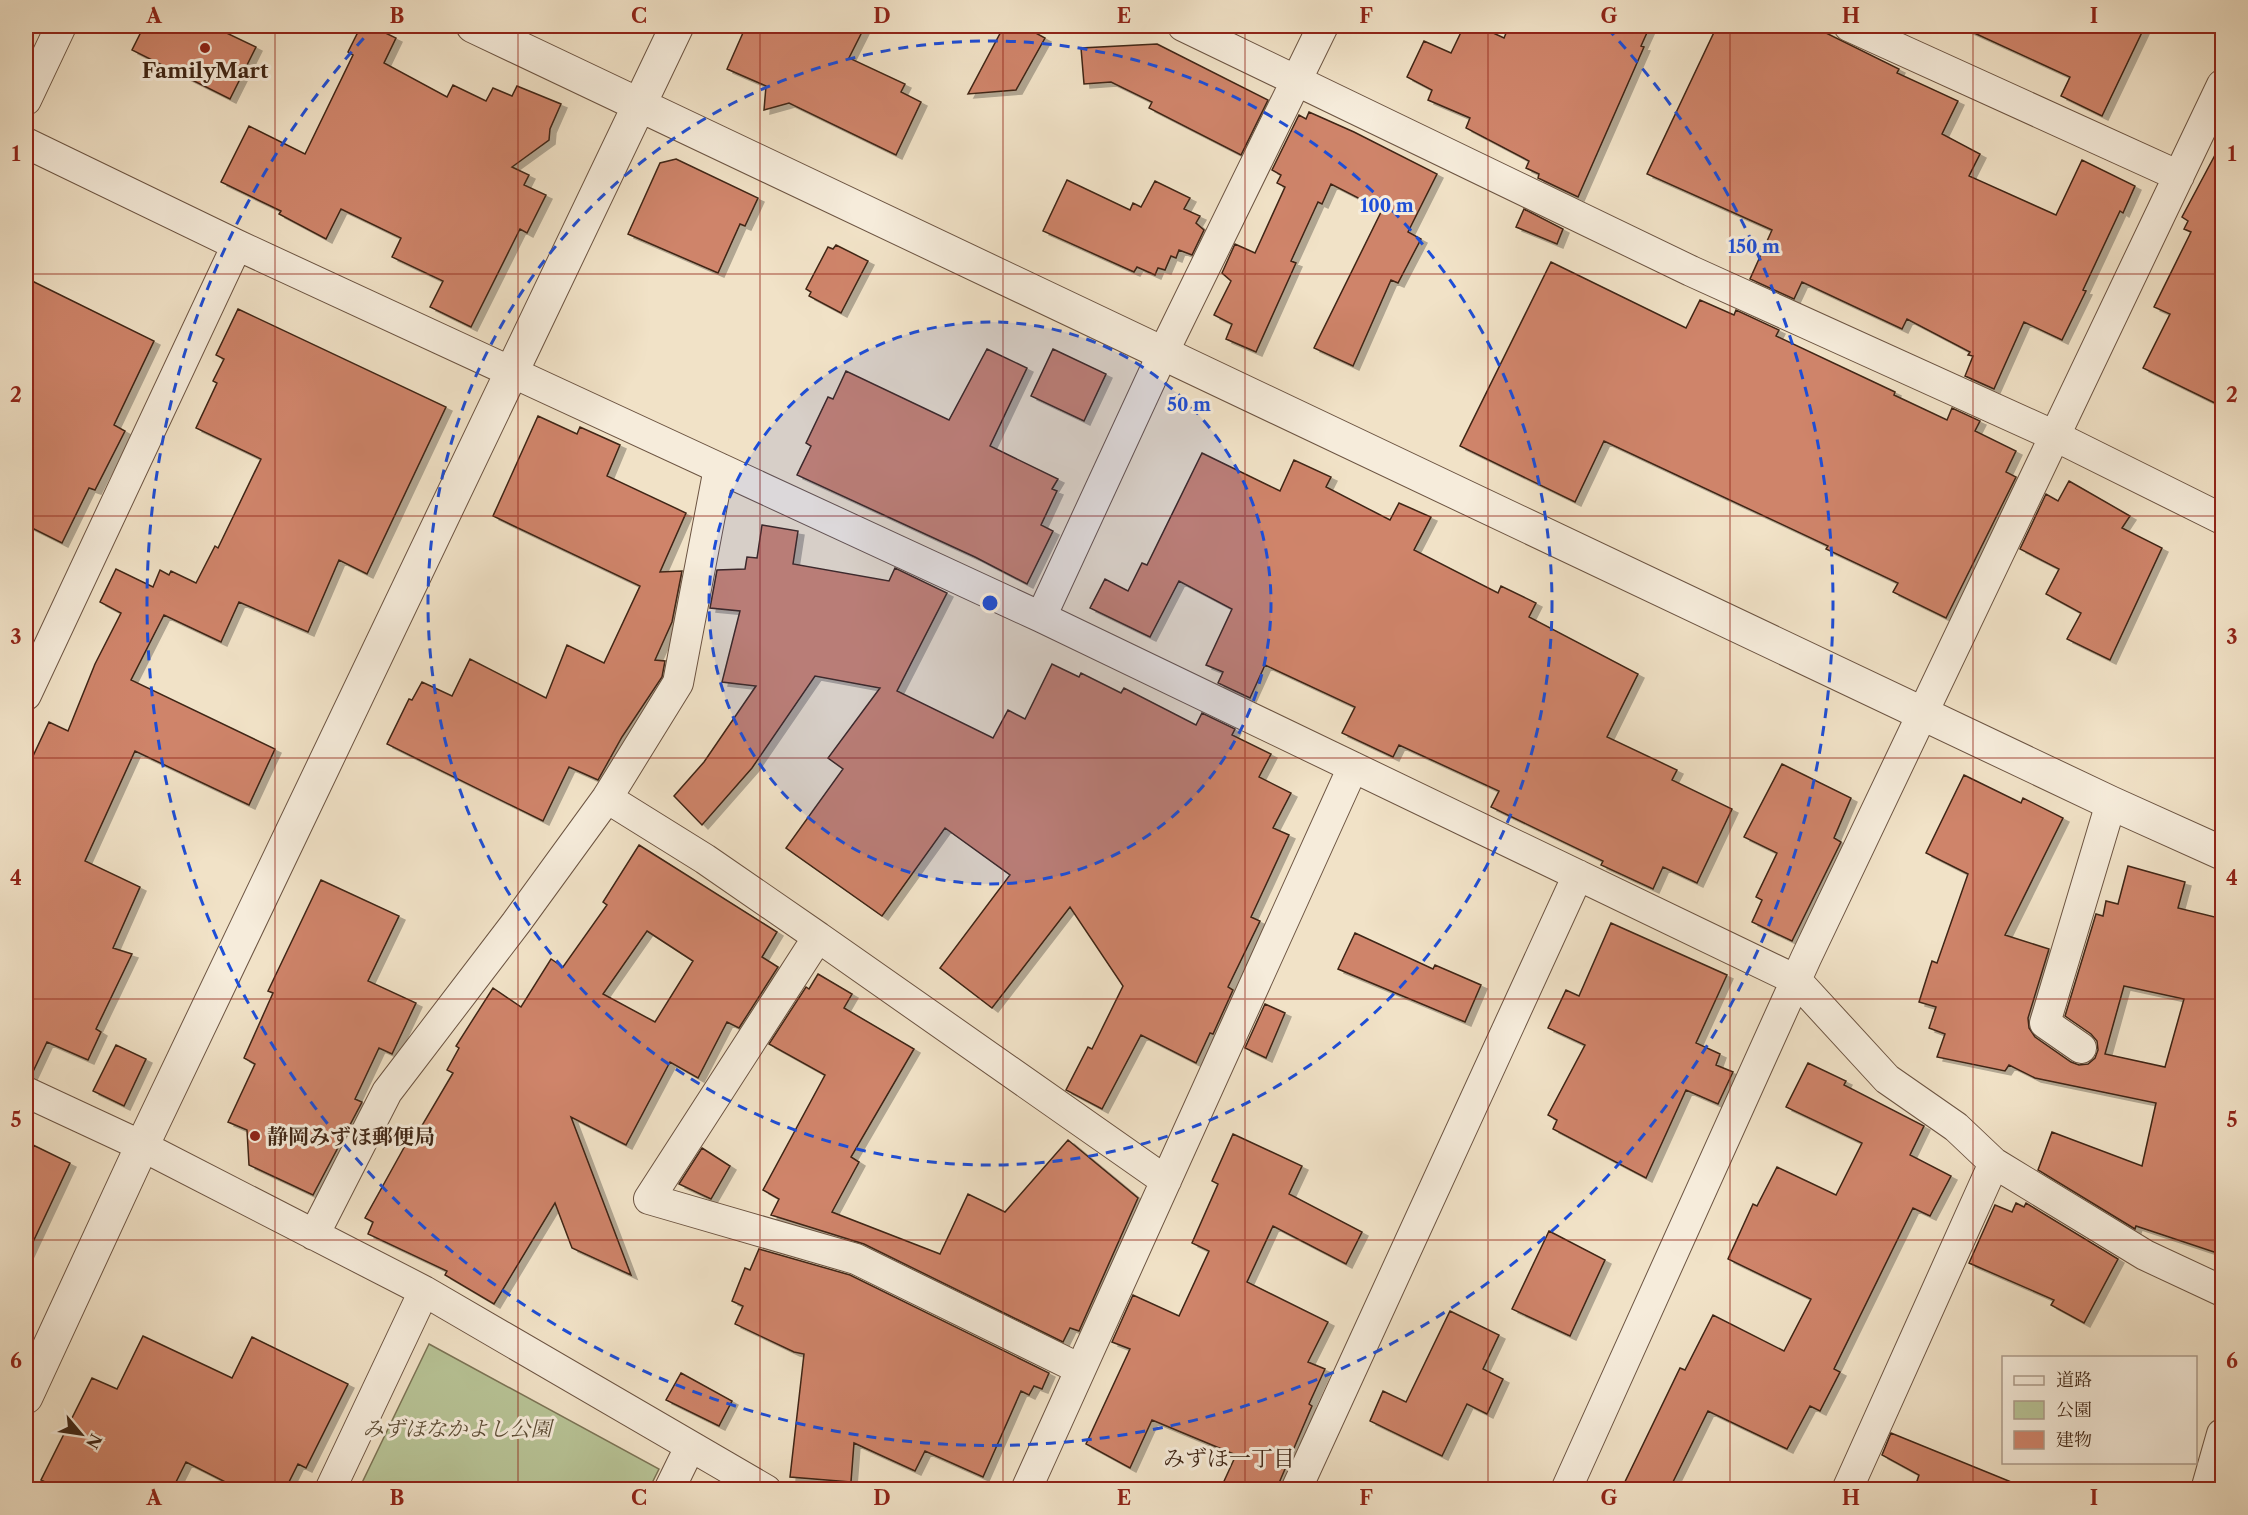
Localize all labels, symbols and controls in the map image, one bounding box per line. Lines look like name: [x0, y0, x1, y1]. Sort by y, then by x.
text: A: [145, 4, 162, 28]
text: B: [390, 4, 405, 28]
text: C: [631, 4, 647, 28]
text: D: [873, 4, 891, 28]
text: E: [1117, 4, 1131, 28]
text: F: [1359, 4, 1373, 28]
text: G: [1601, 4, 1618, 28]
text: H: [1842, 4, 1860, 28]
text: I: [2090, 4, 2098, 28]
marker: FamilyMart: [198, 41, 212, 55]
place label: FamilyMart: [142, 58, 269, 83]
text: 1: [12, 142, 21, 166]
text: 1: [2228, 142, 2237, 166]
text: 100 m: [1360, 195, 1414, 217]
text: 150 m: [1728, 236, 1780, 258]
text: 2: [10, 383, 22, 407]
text: 2: [2226, 383, 2238, 407]
text: 50 m: [1167, 394, 1211, 416]
centre of rings: [980, 593, 1000, 613]
text: 3: [10, 625, 22, 649]
text: 3: [2226, 625, 2238, 649]
text: 4: [10, 866, 22, 890]
text: 4: [2226, 866, 2238, 890]
text: 5: [10, 1108, 22, 1132]
text: 5: [2226, 1108, 2238, 1132]
place label: 静岡みずほ郵便局: [267, 1124, 435, 1149]
marker: 静岡みずほ郵便局: [248, 1129, 262, 1143]
text: 6: [10, 1349, 22, 1373]
text: 6: [2226, 1349, 2238, 1373]
legend: [2002, 1356, 2197, 1464]
text: 道路: [2056, 1369, 2092, 1391]
text: 公園: [2056, 1399, 2092, 1421]
north arrow: [51, 1404, 111, 1464]
park label: みずほなかよし公園: [363, 1416, 554, 1441]
text: 建物: [2056, 1429, 2092, 1451]
text: N: [82, 1430, 106, 1452]
district label: みずほ一丁目: [1163, 1445, 1295, 1472]
text: A: [145, 1486, 162, 1510]
text: B: [390, 1486, 405, 1510]
text: C: [631, 1486, 647, 1510]
text: D: [873, 1486, 891, 1510]
text: E: [1117, 1486, 1131, 1510]
text: F: [1359, 1486, 1373, 1510]
text: G: [1601, 1486, 1618, 1510]
text: H: [1842, 1486, 1860, 1510]
text: I: [2090, 1486, 2098, 1510]

